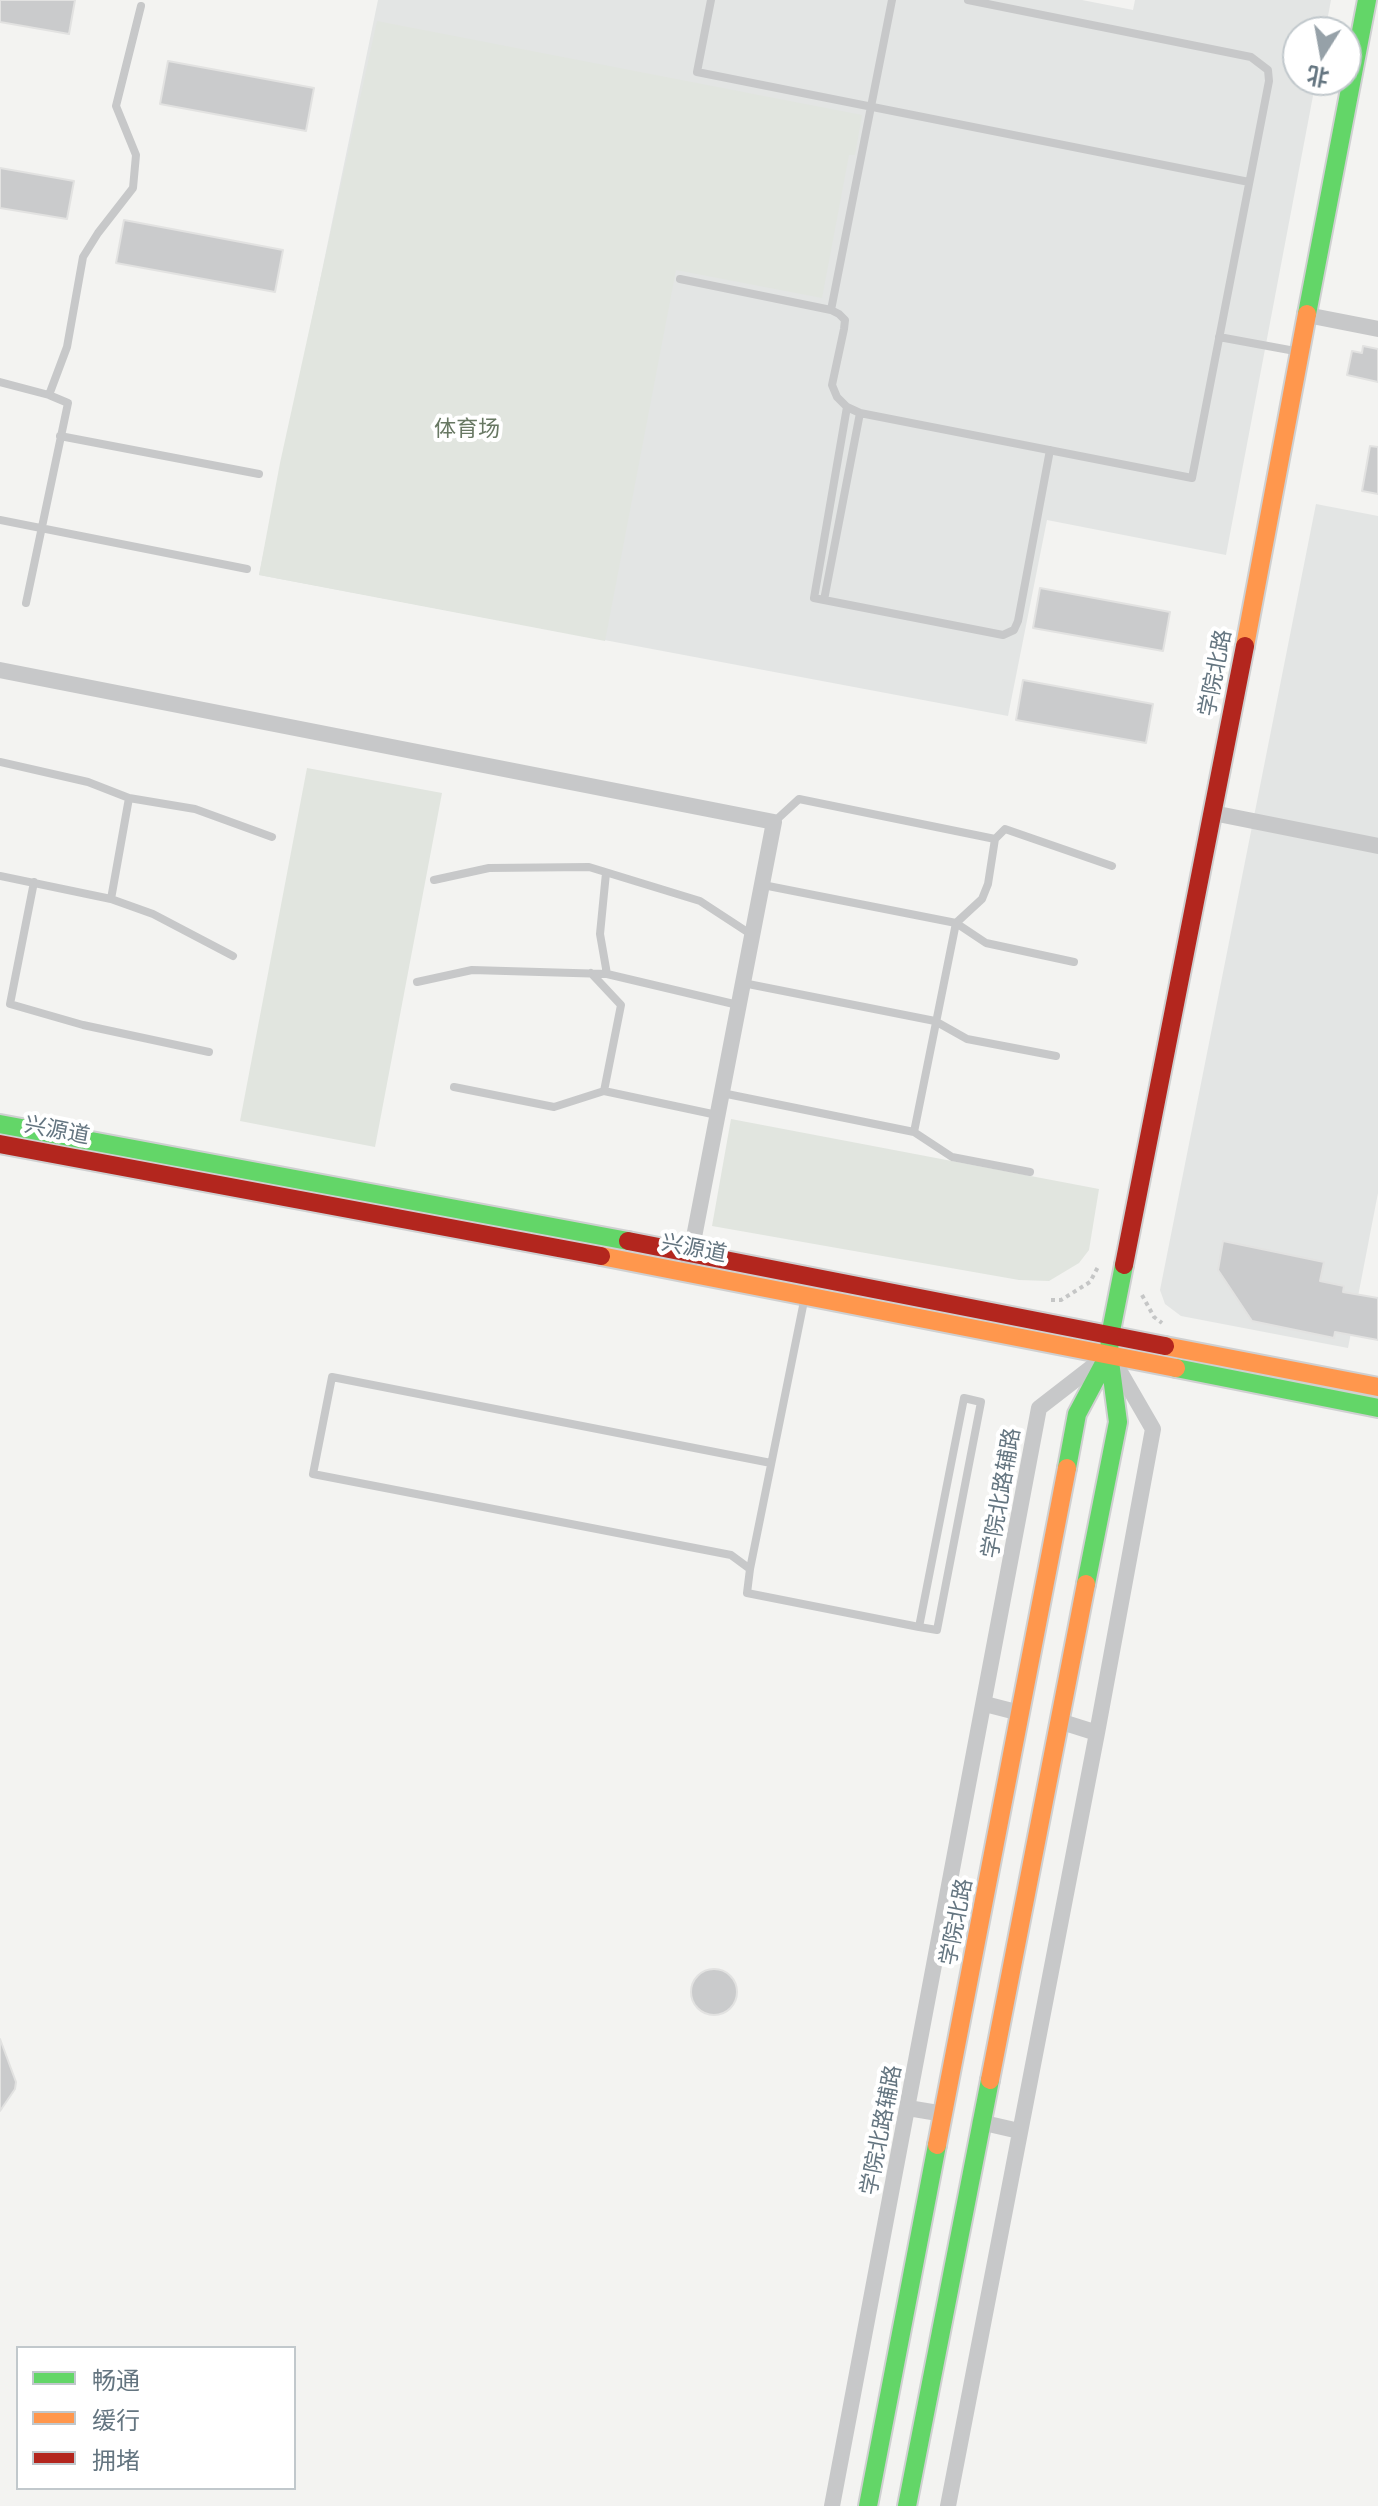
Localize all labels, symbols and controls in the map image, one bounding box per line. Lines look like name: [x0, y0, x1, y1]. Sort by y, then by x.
north arrow: [1282, 16, 1362, 96]
text: 北: [1305, 63, 1331, 92]
park label: 体育场: [434, 416, 500, 442]
street label: 学院北路: [1194, 627, 1236, 719]
street label: 兴源道: [22, 1111, 92, 1149]
street label: 兴源道: [659, 1229, 729, 1267]
street label: 学院北路辅路: [977, 1426, 1025, 1560]
street label: 学院北路: [935, 1876, 977, 1968]
street label: 学院北路辅路: [855, 2063, 907, 2197]
legend: [16, 2346, 296, 2490]
text: 畅通: [92, 2365, 140, 2394]
text: 缓行: [92, 2405, 140, 2434]
text: 拥堵: [92, 2445, 140, 2474]

